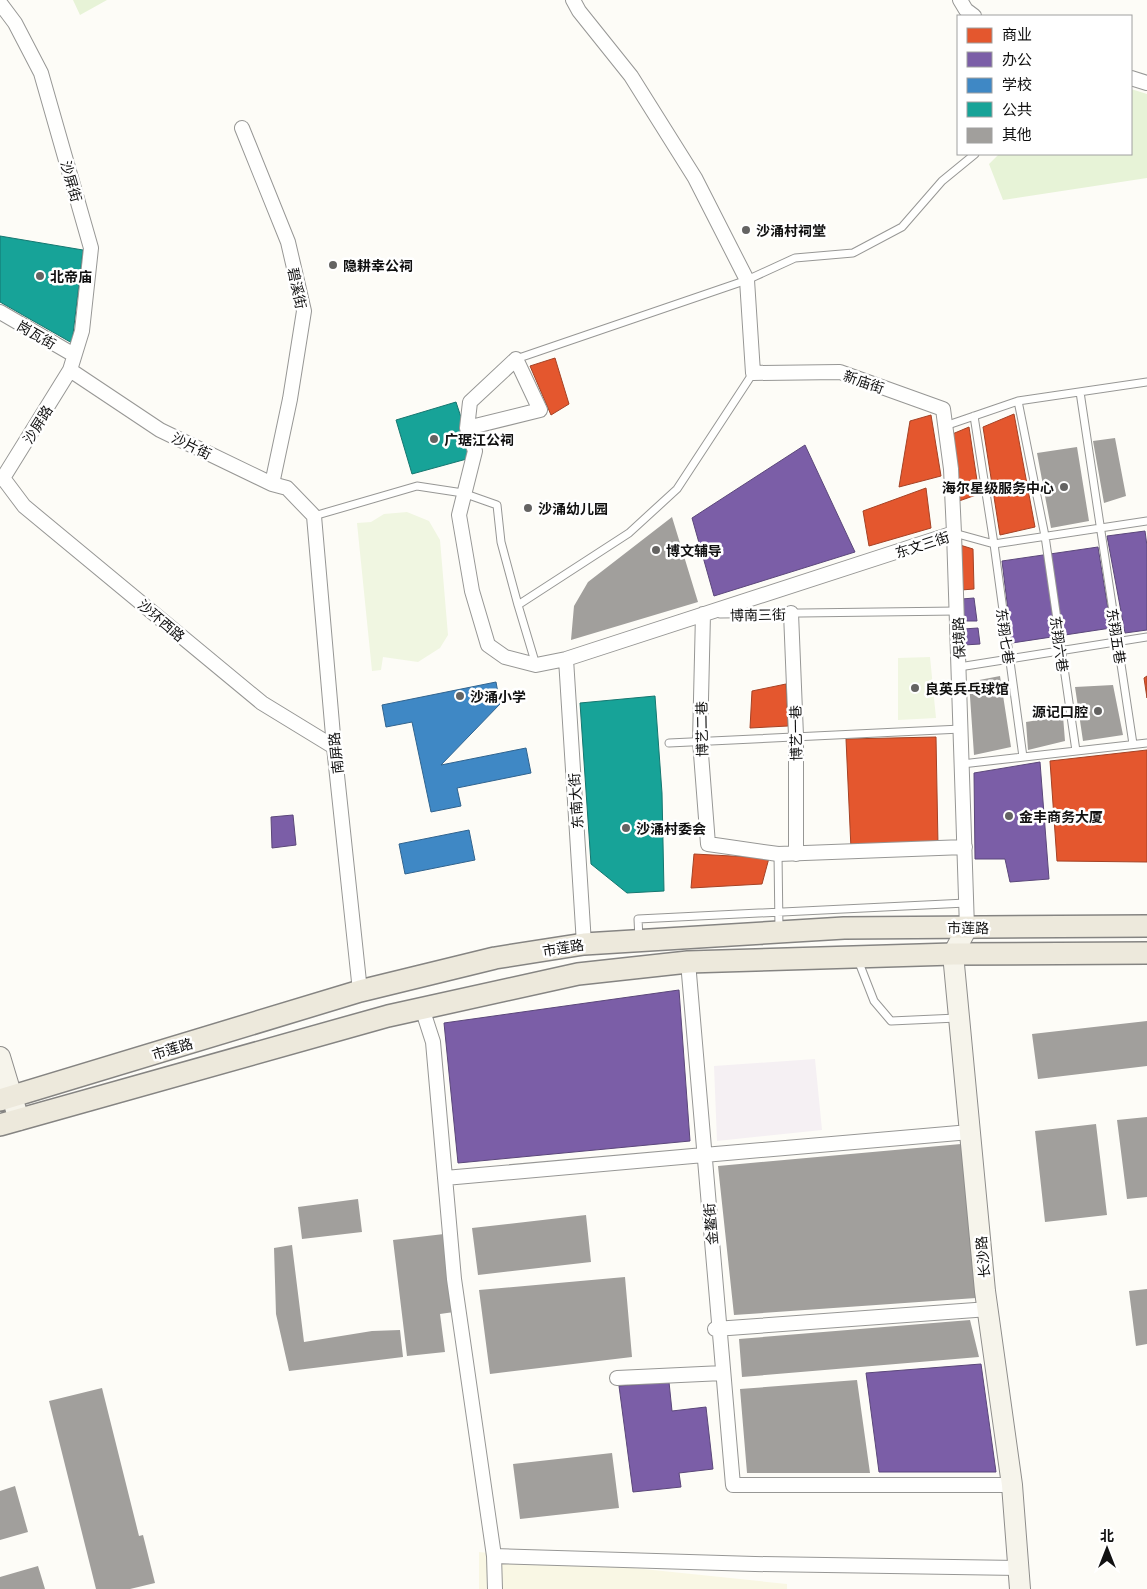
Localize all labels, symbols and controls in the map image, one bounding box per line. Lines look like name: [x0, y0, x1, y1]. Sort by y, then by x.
legend: [957, 15, 1132, 155]
text: 商业: [1002, 23, 1032, 44]
text: 办公: [1002, 48, 1032, 69]
text: 学校: [1002, 73, 1032, 94]
text: 公共: [1002, 98, 1032, 119]
text: 其他: [1002, 123, 1032, 144]
street label: 沙屏街: [57, 158, 87, 204]
place label: 沙涌村祠堂: [756, 220, 826, 240]
marker: 沙涌村祠堂: [740, 224, 752, 236]
place label: 隐耕幸公祠: [343, 255, 413, 275]
marker: 隐耕幸公祠: [327, 259, 339, 271]
street label: 碧溪街: [284, 265, 312, 311]
place label: 北帝庙: [50, 266, 92, 286]
marker: 北帝庙: [34, 270, 46, 282]
street label: 岗瓦街: [14, 315, 60, 353]
street label: 新庙街: [841, 365, 887, 397]
street label: 沙屏路: [17, 401, 57, 447]
street label: 沙片街: [169, 427, 215, 463]
place label: 广琚江公祠: [444, 429, 514, 449]
marker: 广琚江公祠: [428, 433, 440, 445]
place label: 海尔星级服务中心: [942, 477, 1054, 497]
marker: 海尔星级服务中心: [1058, 481, 1070, 493]
place label: 沙涌幼儿园: [538, 498, 608, 518]
marker: 沙涌幼儿园: [522, 502, 534, 514]
street label: 东文三街: [892, 526, 952, 562]
place label: 博文辅导: [666, 540, 722, 560]
marker: 博文辅导: [650, 544, 662, 556]
street label: 沙环西路: [134, 594, 190, 646]
street label: 博南三街: [730, 604, 786, 624]
street label: 东翔七巷: [992, 607, 1020, 665]
street label: 东翔五巷: [1103, 607, 1131, 665]
street label: 东翔六巷: [1046, 615, 1074, 673]
street label: 保境路: [947, 617, 969, 659]
place label: 良英兵乓球馆: [925, 678, 1009, 698]
marker: 良英兵乓球馆: [909, 682, 921, 694]
place label: 沙涌小学: [470, 686, 526, 706]
marker: 沙涌小学: [454, 690, 466, 702]
street label: 博艺二巷: [691, 701, 711, 757]
place label: 源记口腔: [1032, 701, 1088, 721]
street label: 博艺一巷: [785, 705, 805, 761]
marker: 源记口腔: [1092, 705, 1104, 717]
street label: 南屏路: [323, 731, 347, 775]
street label: 东南大街: [563, 772, 587, 830]
place label: 金丰商务大厦: [1019, 806, 1103, 826]
marker: 金丰商务大厦: [1003, 810, 1015, 822]
place label: 沙涌村委会: [636, 818, 706, 838]
marker: 沙涌村委会: [620, 822, 632, 834]
street label: 市莲路: [947, 917, 989, 937]
street label: 市莲路: [541, 934, 585, 960]
street label: 市莲路: [149, 1032, 195, 1064]
street label: 金鳌街: [698, 1202, 722, 1246]
street label: 长沙路: [970, 1235, 994, 1279]
north arrow: [1082, 1524, 1132, 1574]
text: 北: [1100, 1525, 1114, 1545]

